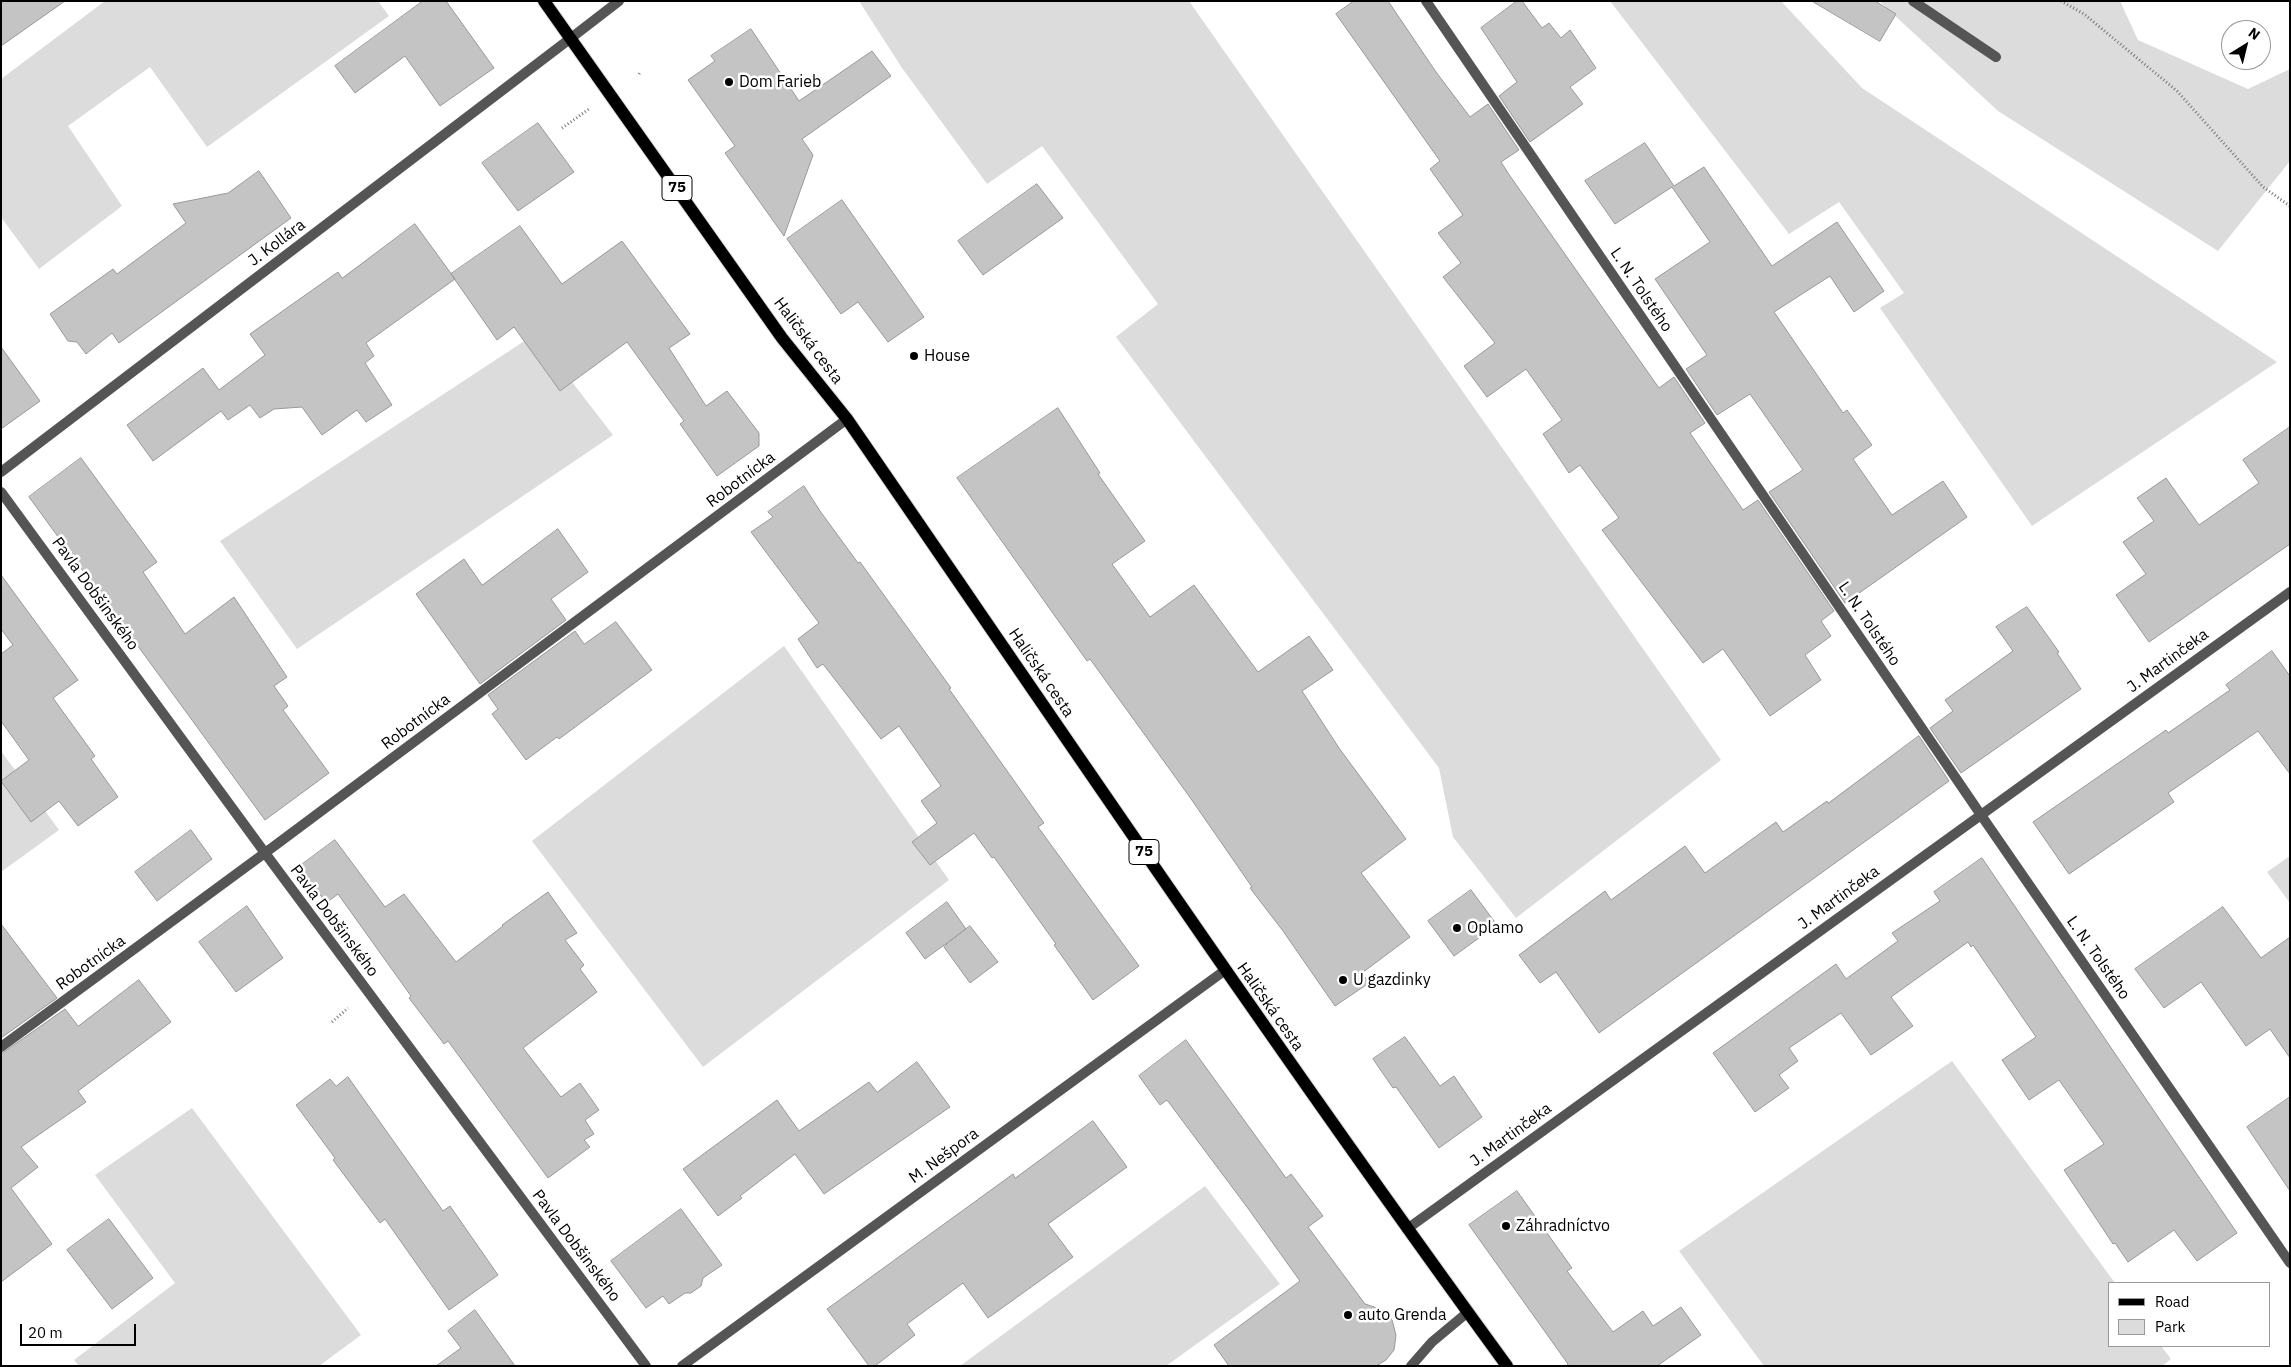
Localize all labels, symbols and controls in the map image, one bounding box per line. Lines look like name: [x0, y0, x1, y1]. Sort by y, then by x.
north arrow: [2221, 20, 2271, 70]
text: N: [2245, 23, 2264, 44]
place label: Dom Farieb: [739, 72, 821, 92]
marker: Dom Farieb: [723, 76, 735, 88]
road number: 75: [662, 176, 692, 200]
street label: J. Kollára: [245, 215, 309, 271]
street label: L. N. Tolstého: [1606, 244, 1676, 336]
street label: Haličská cesta: [769, 294, 847, 388]
place label: House: [924, 346, 970, 366]
marker: House: [908, 350, 920, 362]
street label: Robotnícka: [703, 448, 779, 512]
street label: Pavla Dobšinského: [48, 534, 142, 654]
street label: L. N. Tolstého: [1834, 578, 1904, 670]
street label: Haličská cesta: [1004, 625, 1078, 721]
street label: J. Martinčeka: [2124, 625, 2212, 697]
street label: Robotnícka: [378, 690, 454, 754]
road number: 75: [1129, 840, 1159, 864]
street label: Pavla Dobšinského: [286, 861, 382, 981]
street label: J. Martinčeka: [1795, 862, 1883, 934]
street label: L. N. Tolstého: [2062, 913, 2134, 1003]
place label: Oplamo: [1467, 918, 1523, 938]
marker: Oplamo: [1451, 922, 1463, 934]
street label: Robotnícka: [53, 931, 129, 995]
street label: Haličská cesta: [1233, 959, 1307, 1055]
place label: U gazdinky: [1353, 970, 1431, 990]
marker: U gazdinky: [1337, 974, 1349, 986]
street label: J. Martinčeka: [1467, 1099, 1555, 1171]
street label: M. Nešpora: [905, 1124, 983, 1188]
street label: Pavla Dobšinského: [528, 1186, 624, 1306]
place label: Záhradníctvo: [1516, 1216, 1610, 1236]
marker: Záhradníctvo: [1500, 1220, 1512, 1232]
legend: [2108, 1282, 2271, 1347]
text: Road: [2155, 1292, 2190, 1311]
place label: auto Grenda: [1358, 1305, 1447, 1325]
marker: auto Grenda: [1342, 1309, 1354, 1321]
scale bar: [22, 1314, 139, 1346]
text: Park: [2155, 1317, 2185, 1336]
text: 20 m: [28, 1323, 63, 1342]

